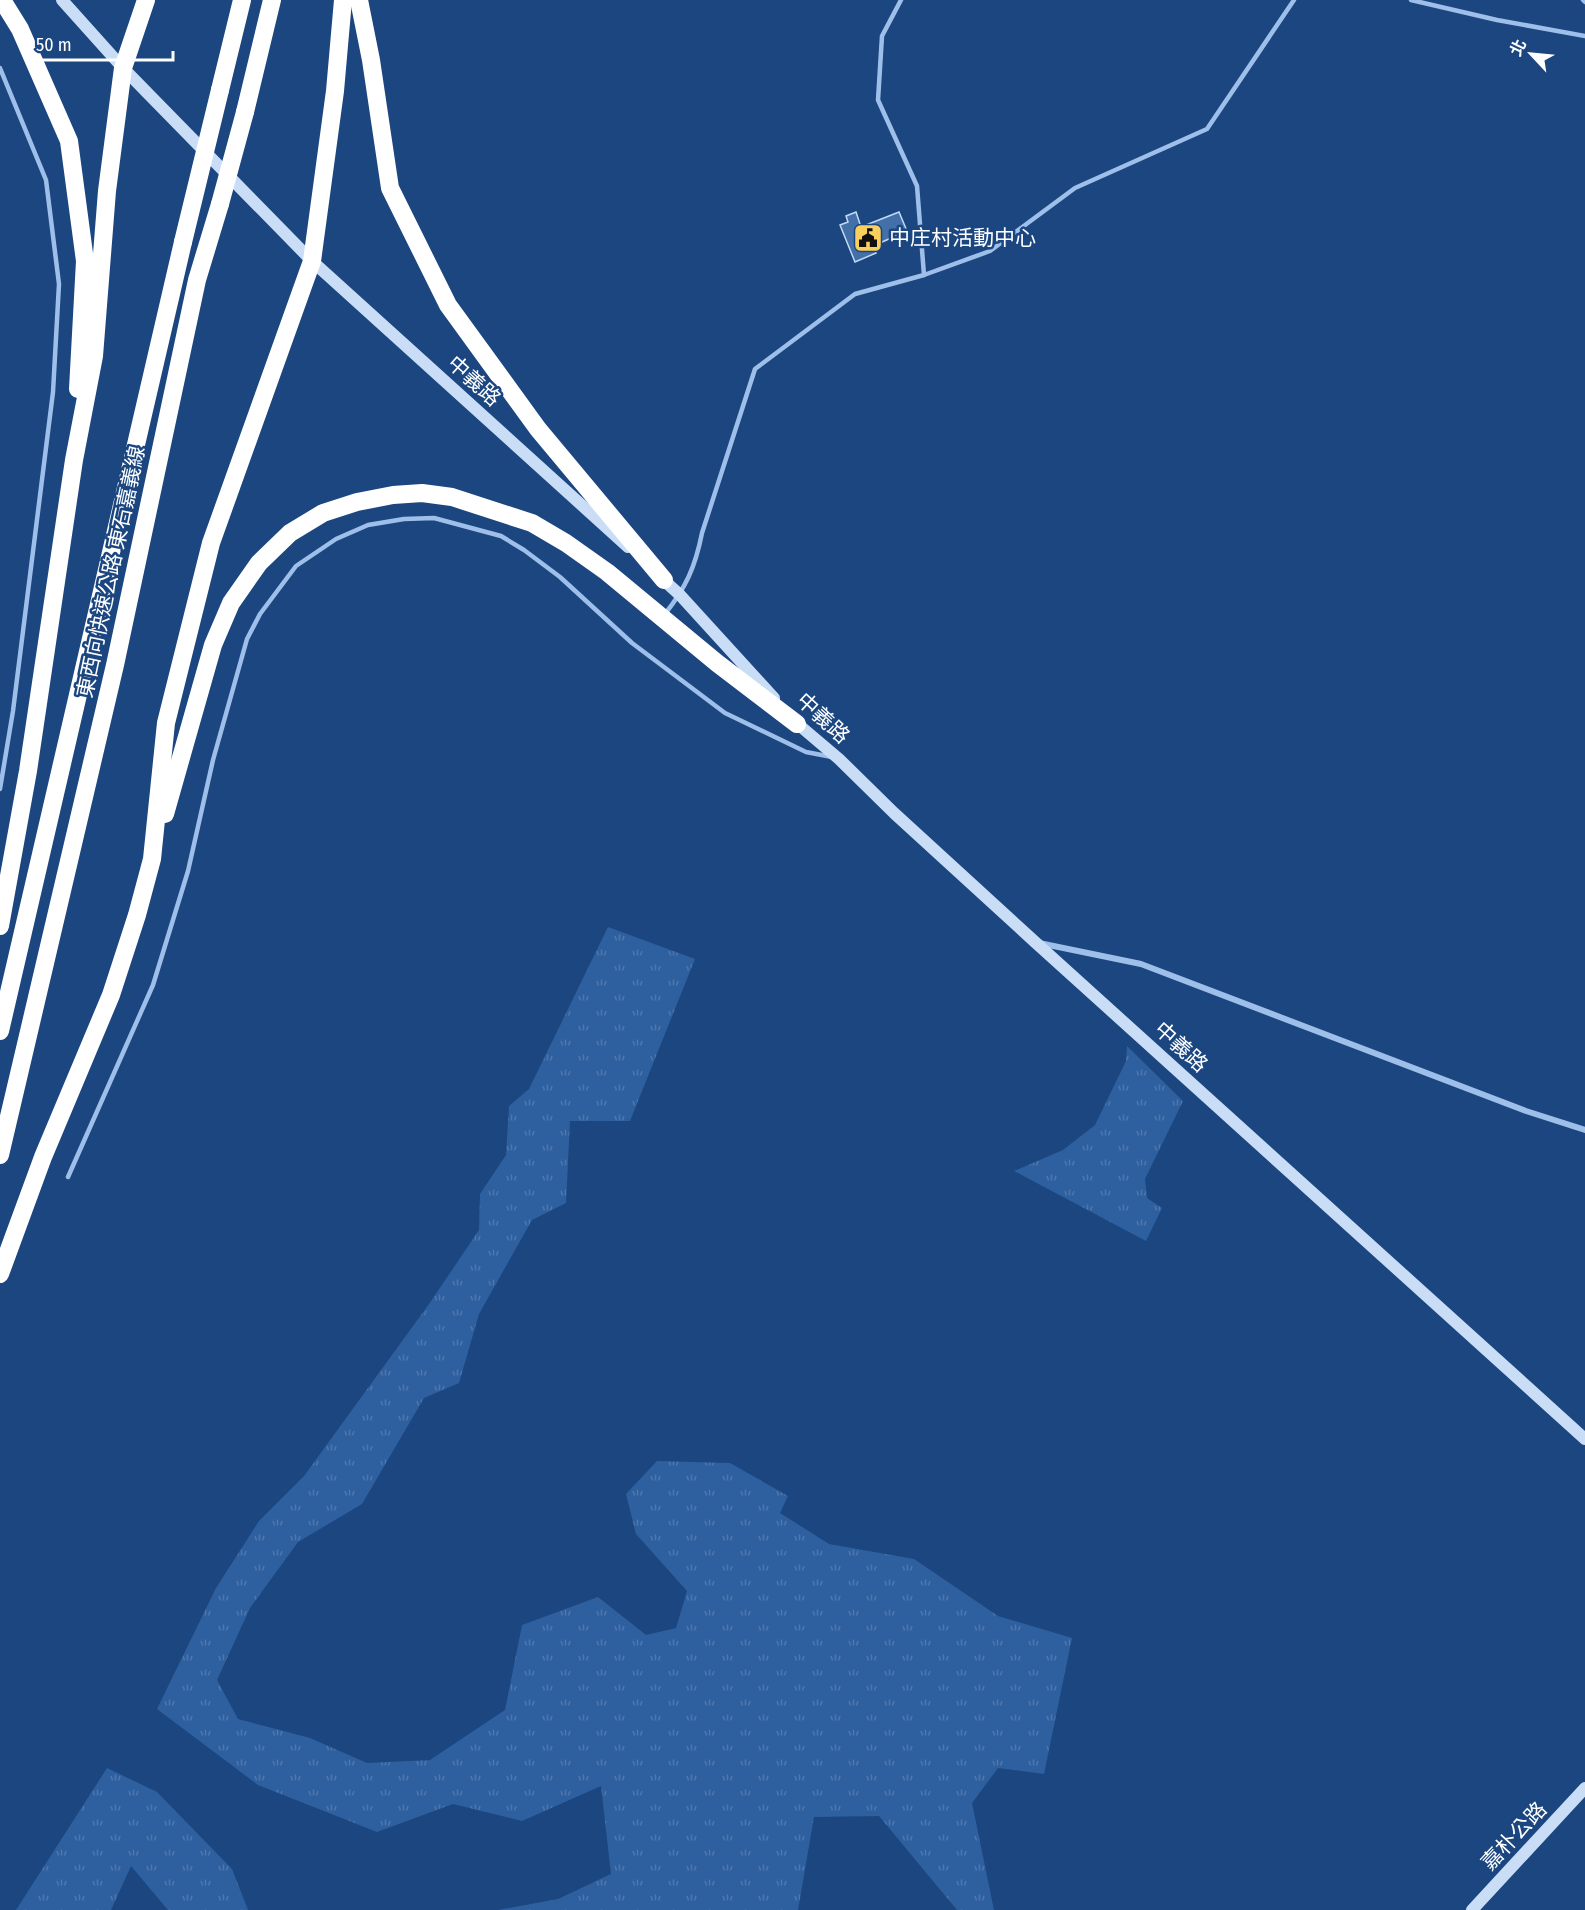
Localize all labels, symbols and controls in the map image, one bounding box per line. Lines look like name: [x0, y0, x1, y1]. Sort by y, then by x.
scale bar: [27, 24, 172, 62]
north arrow: [1501, 24, 1561, 84]
text: 50 m: [36, 34, 72, 56]
text: 北: [1506, 36, 1530, 59]
public building icon: 中庄村活動中心: [852, 222, 884, 254]
place label: 中庄村活動中心: [889, 225, 1036, 251]
street label: 中義路: [442, 350, 506, 412]
street label: 東西向快速公路 東石嘉義線: [72, 444, 150, 700]
street label: 中義路: [791, 687, 855, 749]
street label: 中義路: [1149, 1016, 1213, 1078]
street label: 嘉朴公路: [1476, 1796, 1552, 1876]

